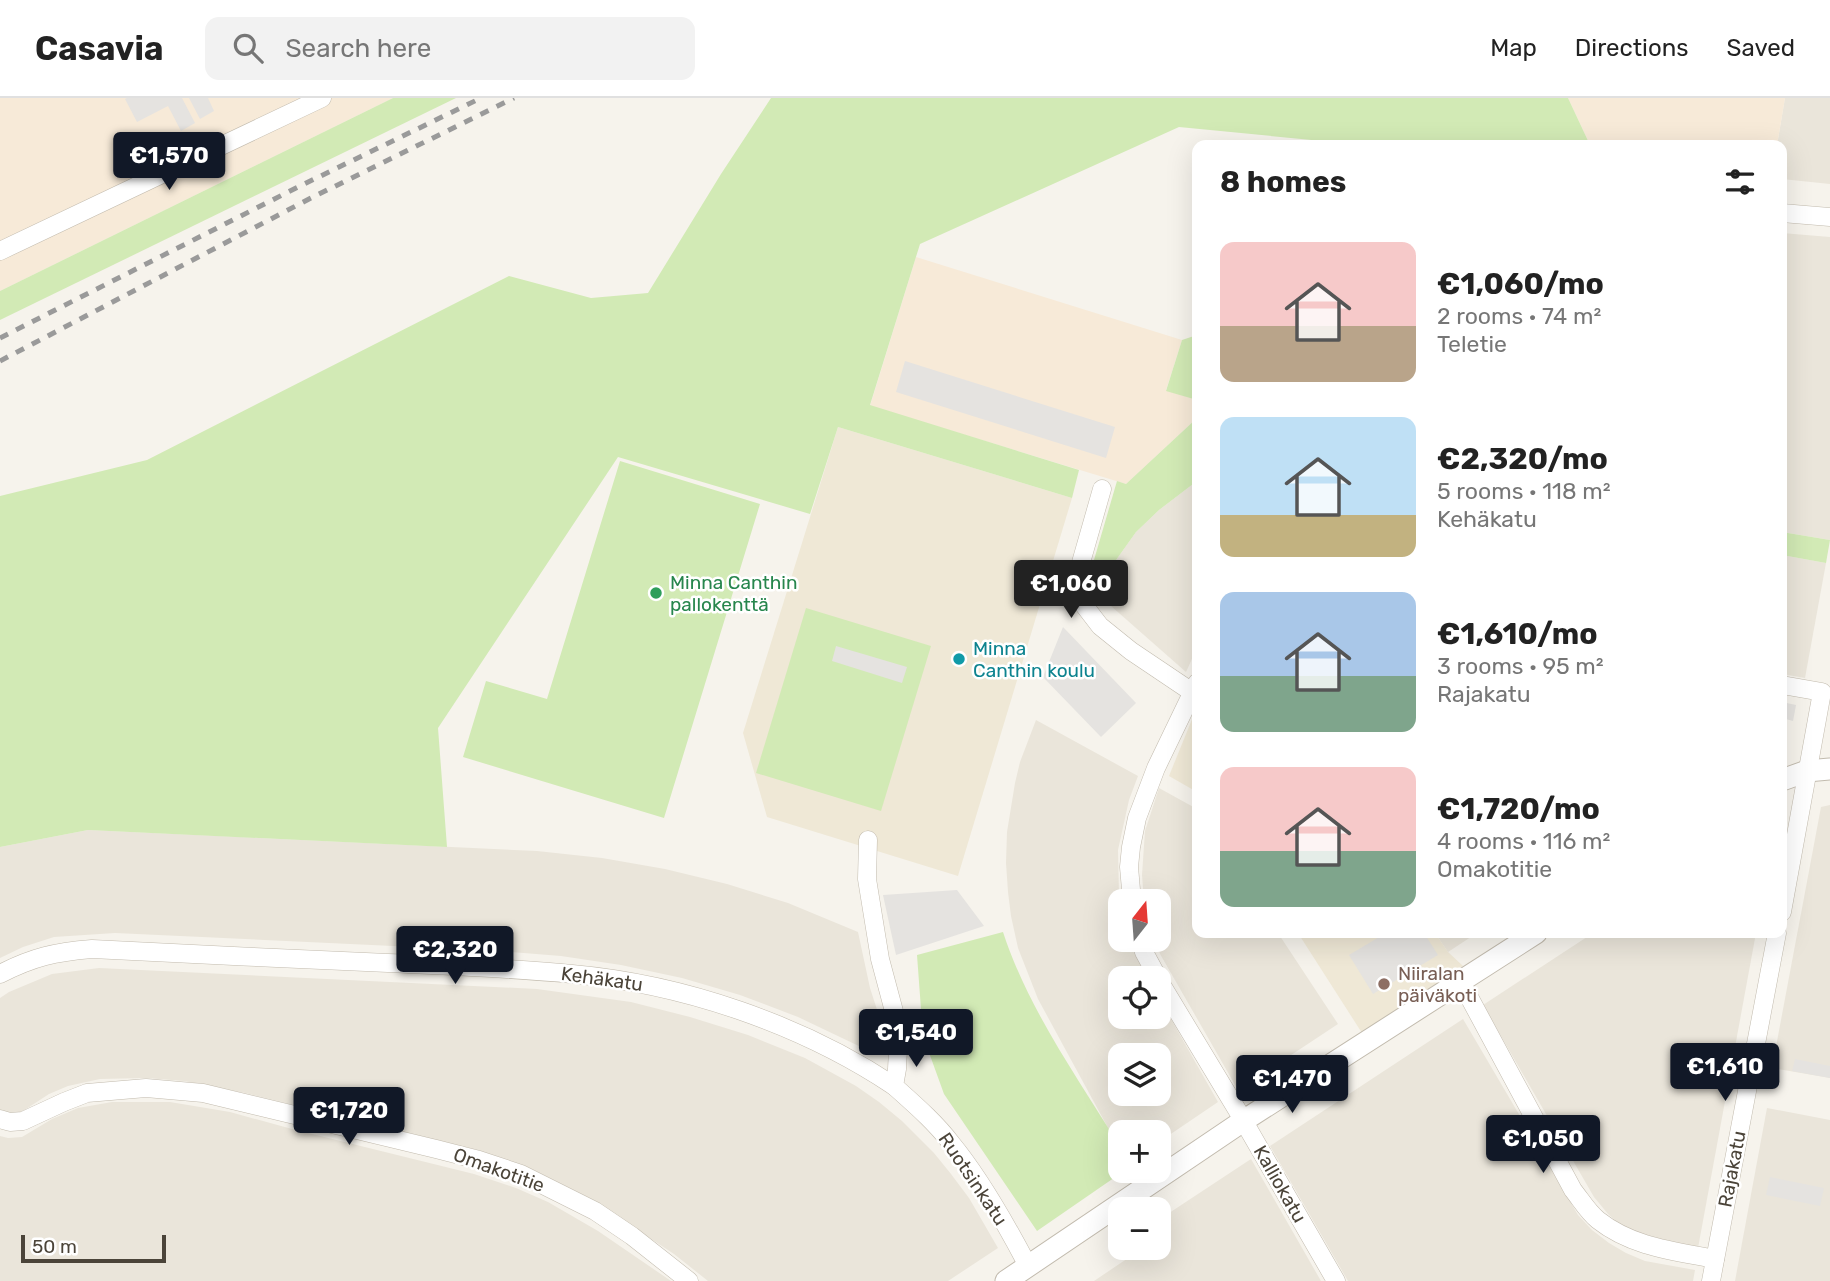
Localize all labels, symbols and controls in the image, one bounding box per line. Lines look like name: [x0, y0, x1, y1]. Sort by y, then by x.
search box: [205, 17, 695, 80]
text: Casavia: [35, 29, 163, 68]
icon: search: [229, 29, 267, 67]
text: Search here: [285, 33, 431, 64]
text: Map: [1490, 34, 1537, 62]
text: Directions: [1575, 34, 1688, 62]
text: Saved: [1726, 34, 1795, 62]
pin: €1,570: [112, 132, 226, 192]
text: €1,570: [129, 141, 209, 169]
icon: filters: [1721, 163, 1759, 201]
text: 8 homes: [1220, 164, 1346, 200]
text: €1,060/mo: [1437, 266, 1604, 302]
icon: home: [1276, 270, 1360, 354]
text: 2 rooms · 74 m²: [1437, 302, 1601, 330]
text: Teletie: [1437, 330, 1507, 358]
text: €2,320/mo: [1437, 441, 1608, 477]
icon: home: [1276, 445, 1360, 529]
text: 5 rooms · 118 m²: [1437, 477, 1611, 505]
text: Kehäkatu: [1437, 505, 1537, 533]
pin: €1,060: [1014, 560, 1128, 620]
text: €1,060: [1030, 569, 1112, 597]
place label: Minna Canthin pallokenttä: [670, 571, 798, 616]
marker: Minna Canthin pallokenttä: [648, 585, 664, 601]
text: €1,610/mo: [1437, 616, 1598, 652]
icon: home: [1276, 620, 1360, 704]
place label: Minna Canthin koulu: [973, 637, 1095, 682]
marker: Minna Canthin koulu: [951, 651, 967, 667]
text: 3 rooms · 95 m²: [1437, 652, 1604, 680]
text: Rajakatu: [1437, 680, 1531, 708]
text: €1,720/mo: [1437, 791, 1600, 827]
icon: home: [1276, 795, 1360, 879]
text: 4 rooms · 116 m²: [1437, 827, 1610, 855]
text: Omakotitie: [1437, 855, 1552, 883]
north arrow: [1108, 889, 1171, 952]
map controls: [1108, 889, 1171, 1260]
pin: €2,320: [398, 926, 512, 986]
text: €2,320: [412, 935, 498, 963]
street label: Kehäkatu: [560, 962, 644, 996]
place label: Niiralan päiväkoti: [1398, 962, 1477, 1007]
button: locate: [1108, 966, 1171, 1029]
marker: Niiralan päiväkoti: [1376, 976, 1392, 992]
pin: €1,540: [859, 1010, 973, 1069]
text: €1,540: [875, 1018, 957, 1046]
button: layers: [1108, 1043, 1171, 1106]
pin: €1,610: [1668, 1044, 1782, 1103]
text: €1,610: [1686, 1052, 1764, 1080]
pin: €1,470: [1235, 1056, 1349, 1115]
text: €1,470: [1252, 1064, 1332, 1092]
pin: €1,720: [292, 1088, 406, 1147]
text: €1,720: [310, 1096, 388, 1124]
pin: €1,050: [1486, 1116, 1600, 1175]
button: +: [1108, 1120, 1171, 1183]
text: €1,050: [1502, 1124, 1584, 1152]
street label: Ruotsinkatu: [934, 1128, 1012, 1230]
street label: Rajakatu: [1713, 1129, 1751, 1209]
street label: Kalliokatu: [1249, 1141, 1311, 1227]
street label: Omakotitie: [450, 1143, 548, 1197]
button: −: [1108, 1197, 1171, 1260]
scale bar: [21, 1232, 166, 1264]
text: 50 m: [32, 1235, 77, 1258]

